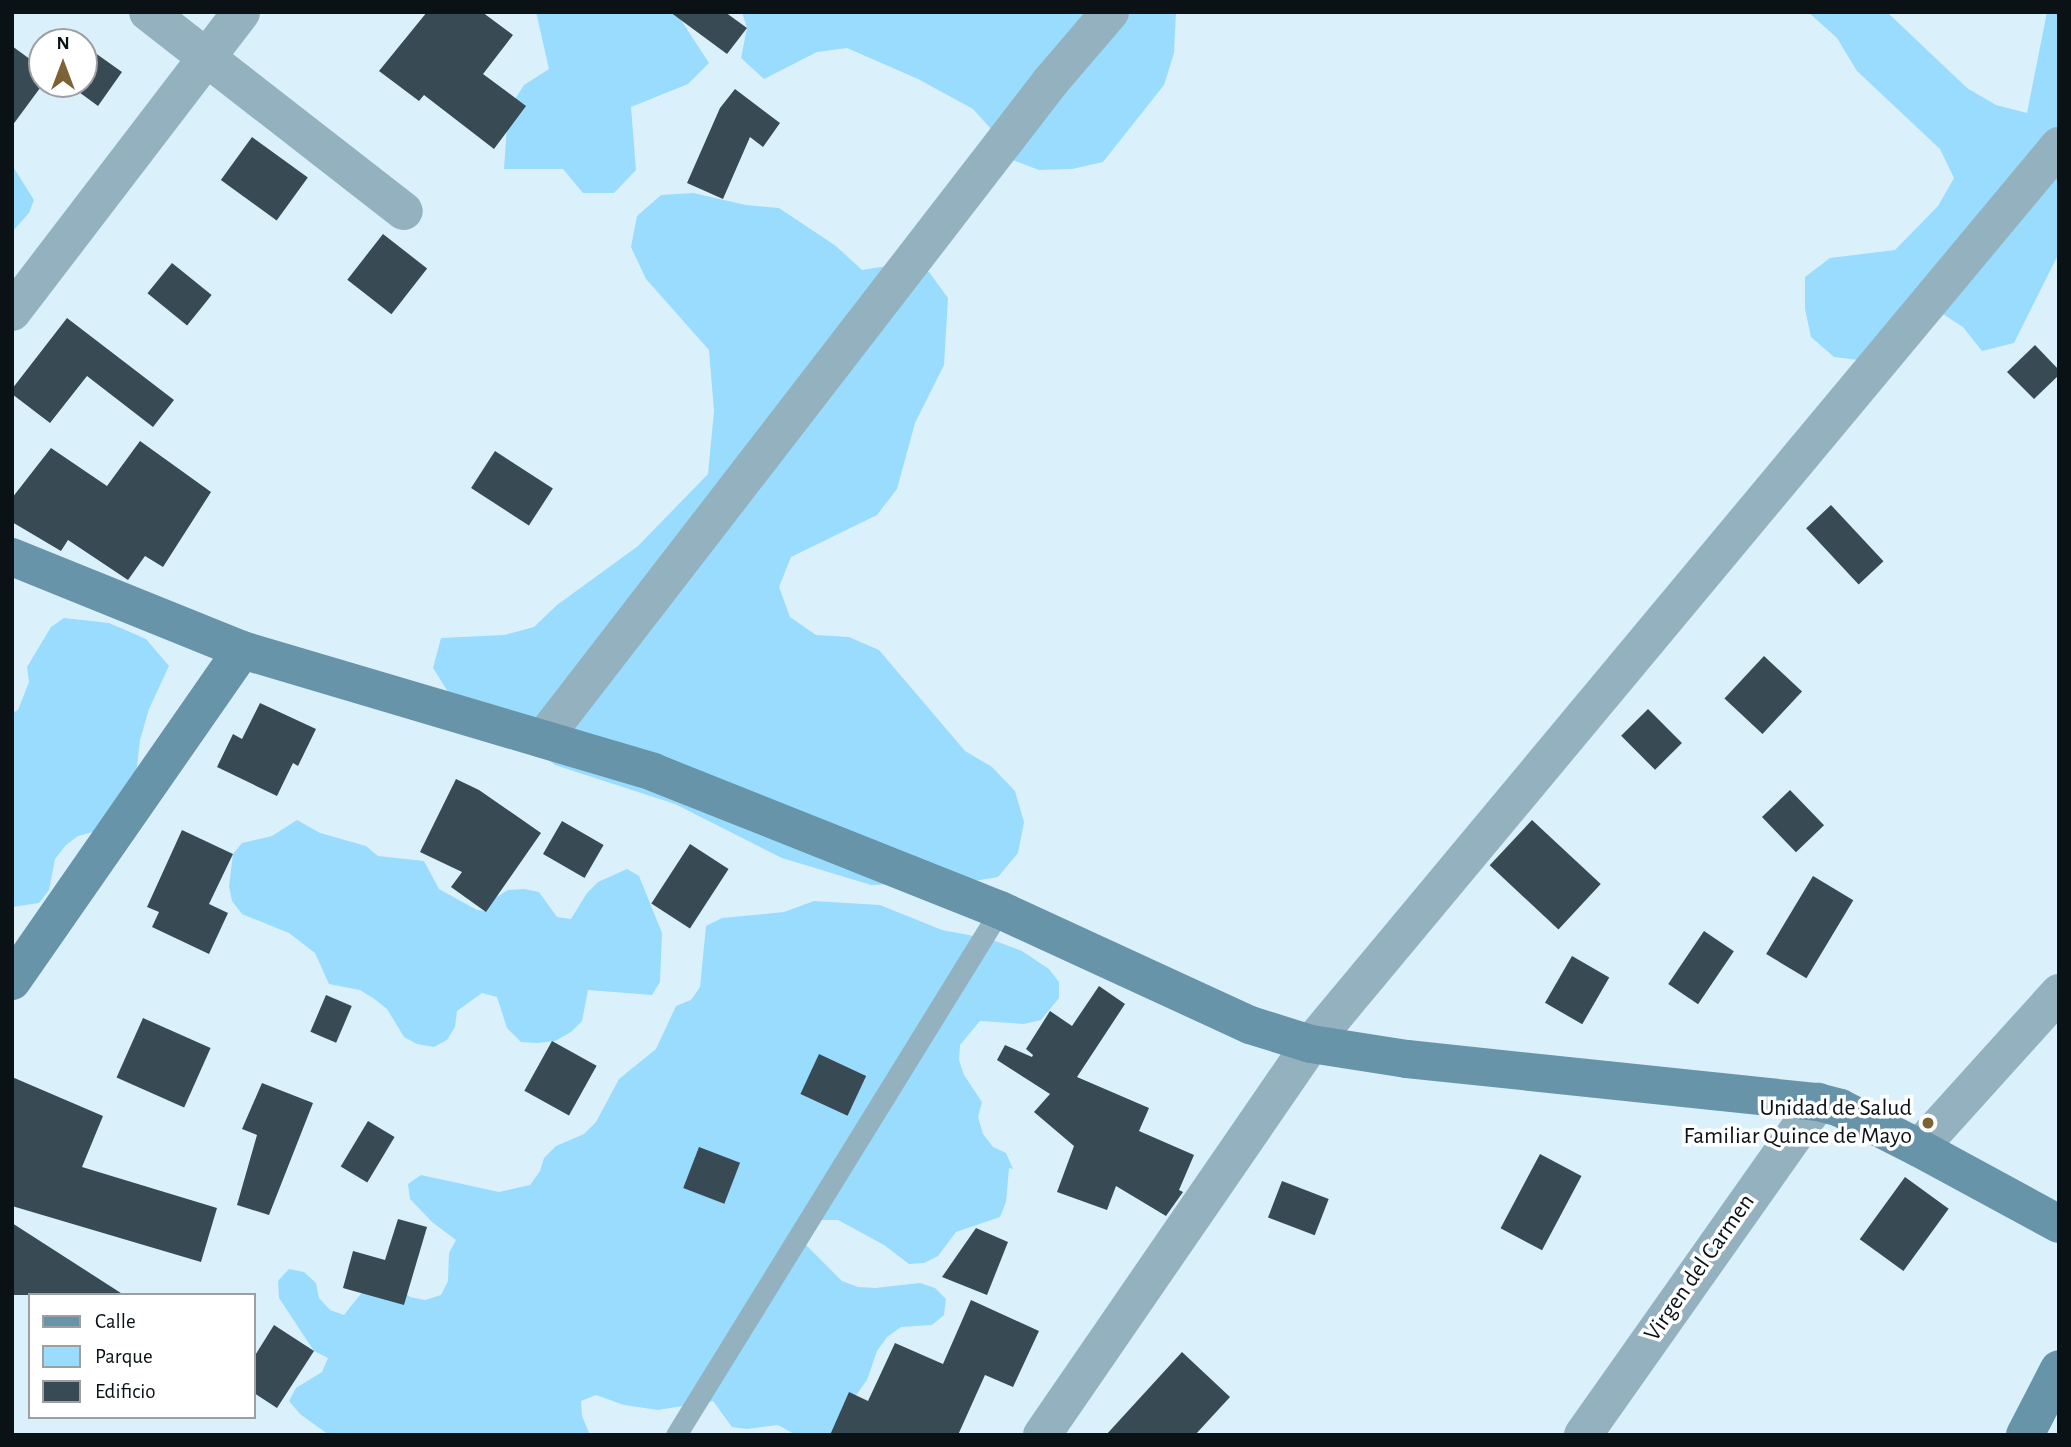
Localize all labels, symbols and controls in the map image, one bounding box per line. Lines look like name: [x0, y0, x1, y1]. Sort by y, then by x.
north arrow: [28, 28, 98, 98]
text: N: [56, 34, 70, 53]
place label: Unidad de Salud Familiar Quince de Mayo: [1683, 1095, 1912, 1151]
marker: Unidad de Salud Familiar Quince de Mayo: [1918, 1113, 1938, 1133]
street label: Virgen del Carmen: [1639, 1189, 1761, 1347]
legend: [28, 1293, 256, 1419]
text: Calle: [95, 1311, 136, 1332]
text: Parque: [95, 1346, 153, 1367]
text: Edificio: [95, 1381, 156, 1402]

